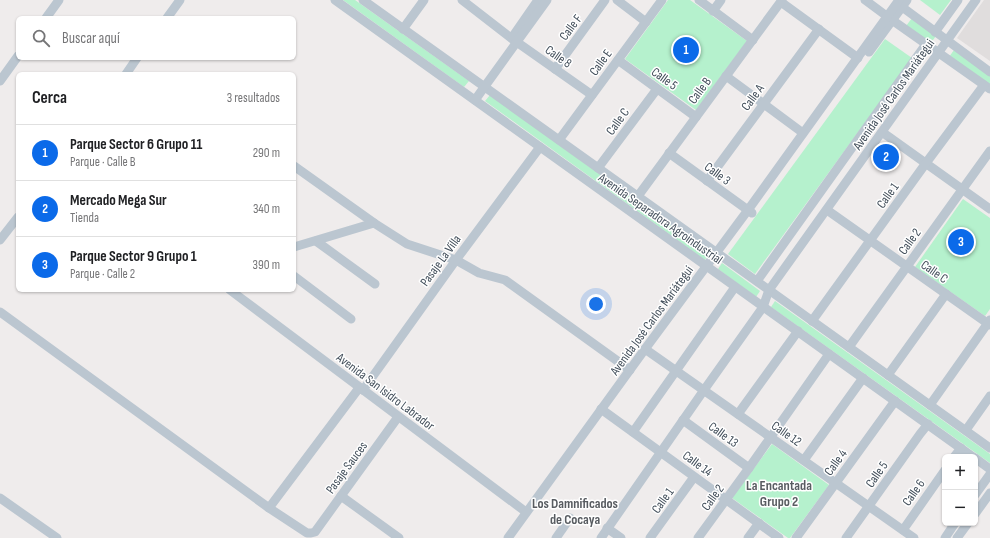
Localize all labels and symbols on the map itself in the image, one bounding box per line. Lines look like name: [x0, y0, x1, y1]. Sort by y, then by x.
street label: Calle F: [556, 11, 586, 44]
pin: 1: [673, 35, 699, 65]
street label: Avenida José Carlos Mariátegui: [849, 36, 938, 154]
street label: Calle 8: [542, 42, 575, 72]
street label: Calle E: [586, 46, 616, 79]
street label: Calle 5: [648, 64, 681, 94]
street label: Calle B: [685, 74, 715, 107]
street label: Calle A: [738, 81, 768, 114]
street label: Calle C: [603, 105, 633, 138]
pin: 2: [873, 142, 899, 172]
street label: Calle 3: [701, 159, 734, 189]
street label: Avenida Separadora Agroindustrial: [594, 169, 726, 268]
street label: Calle 1: [873, 179, 903, 212]
street label: Calle 2: [895, 225, 925, 258]
pin: 3: [948, 227, 974, 257]
street label: Pasaje La Villa: [417, 232, 465, 289]
street label: Calle C: [918, 257, 951, 287]
street label: Avenida José Carlos Mariátegui: [606, 263, 697, 379]
your location: [586, 294, 606, 314]
street label: Avenida San Isidro Labrador: [332, 349, 438, 434]
street label: Calle 12: [768, 418, 805, 450]
street label: Calle 13: [705, 419, 742, 451]
street label: Pasaje Sauces: [323, 438, 371, 497]
street label: Calle 4: [821, 446, 851, 479]
street label: Calle 14: [679, 448, 716, 480]
street label: Calle 5: [862, 458, 892, 491]
street label: Calle 6: [899, 476, 929, 509]
district label: La Encantada Grupo 2: [746, 477, 812, 510]
street label: Calle 2: [698, 481, 728, 514]
street label: Calle 1: [648, 484, 678, 517]
district label: Los Damnificados de Cocaya: [532, 495, 618, 528]

